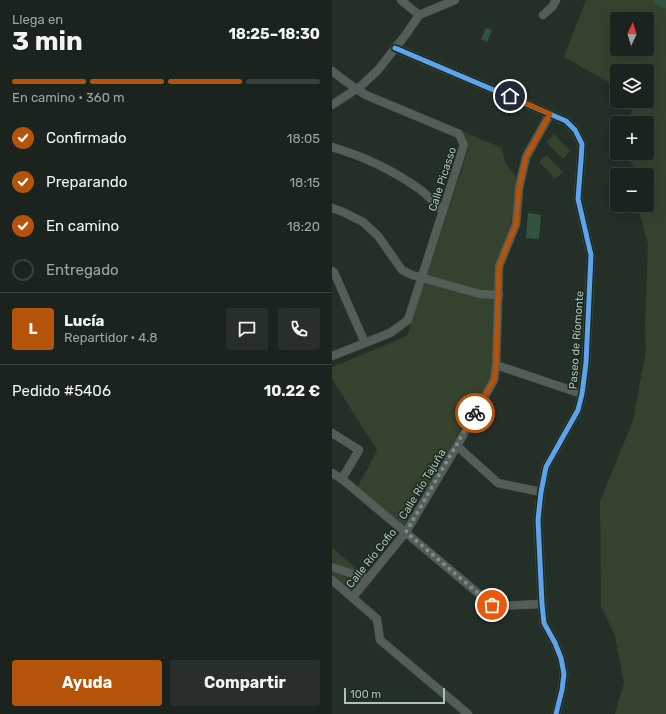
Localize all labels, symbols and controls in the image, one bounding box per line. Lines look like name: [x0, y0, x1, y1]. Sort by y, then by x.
text: Llega en: [12, 12, 63, 27]
north arrow: [610, 12, 654, 56]
map controls: [610, 12, 654, 212]
text: 18:25–18:30: [228, 25, 320, 43]
text: 3 min: [12, 26, 83, 57]
button: layers: [610, 64, 654, 108]
pin: [493, 79, 527, 113]
icon: home: [499, 85, 521, 107]
text: En camino · 360 m: [12, 90, 125, 105]
button: +: [610, 116, 654, 160]
icon: check: [12, 127, 34, 149]
text: Confirmado: [46, 129, 127, 147]
text: 18:05: [287, 131, 320, 146]
street label: Calle Picasso: [426, 145, 459, 213]
button: −: [610, 168, 654, 212]
icon: check: [12, 171, 34, 193]
text: Preparando: [46, 173, 127, 191]
text: 18:15: [290, 175, 320, 190]
icon: check: [12, 215, 34, 237]
text: En camino: [46, 217, 119, 235]
text: 18:20: [287, 219, 320, 234]
text: Entregado: [46, 261, 119, 279]
street label: Paseo de Ríomonte: [567, 290, 586, 390]
button: chat: [226, 308, 268, 350]
button: phone: [278, 308, 320, 350]
text: Lucía: [64, 312, 104, 330]
text: L: [29, 320, 37, 338]
text: Repartidor · 4.8: [64, 330, 158, 345]
text: Pedido #5406: [12, 382, 111, 400]
text: 10.22 €: [264, 382, 320, 400]
courier: [455, 393, 495, 433]
icon: bike: [464, 402, 486, 424]
street label: Calle Río Tajuña: [396, 447, 449, 522]
street label: Calle Río Cofio: [344, 526, 399, 591]
pin: [475, 588, 509, 622]
icon: bag: [481, 594, 503, 616]
button: Ayuda: [12, 660, 162, 706]
button: Compartir: [170, 660, 320, 706]
scale bar: [344, 686, 445, 705]
text: 100 m: [350, 688, 381, 701]

